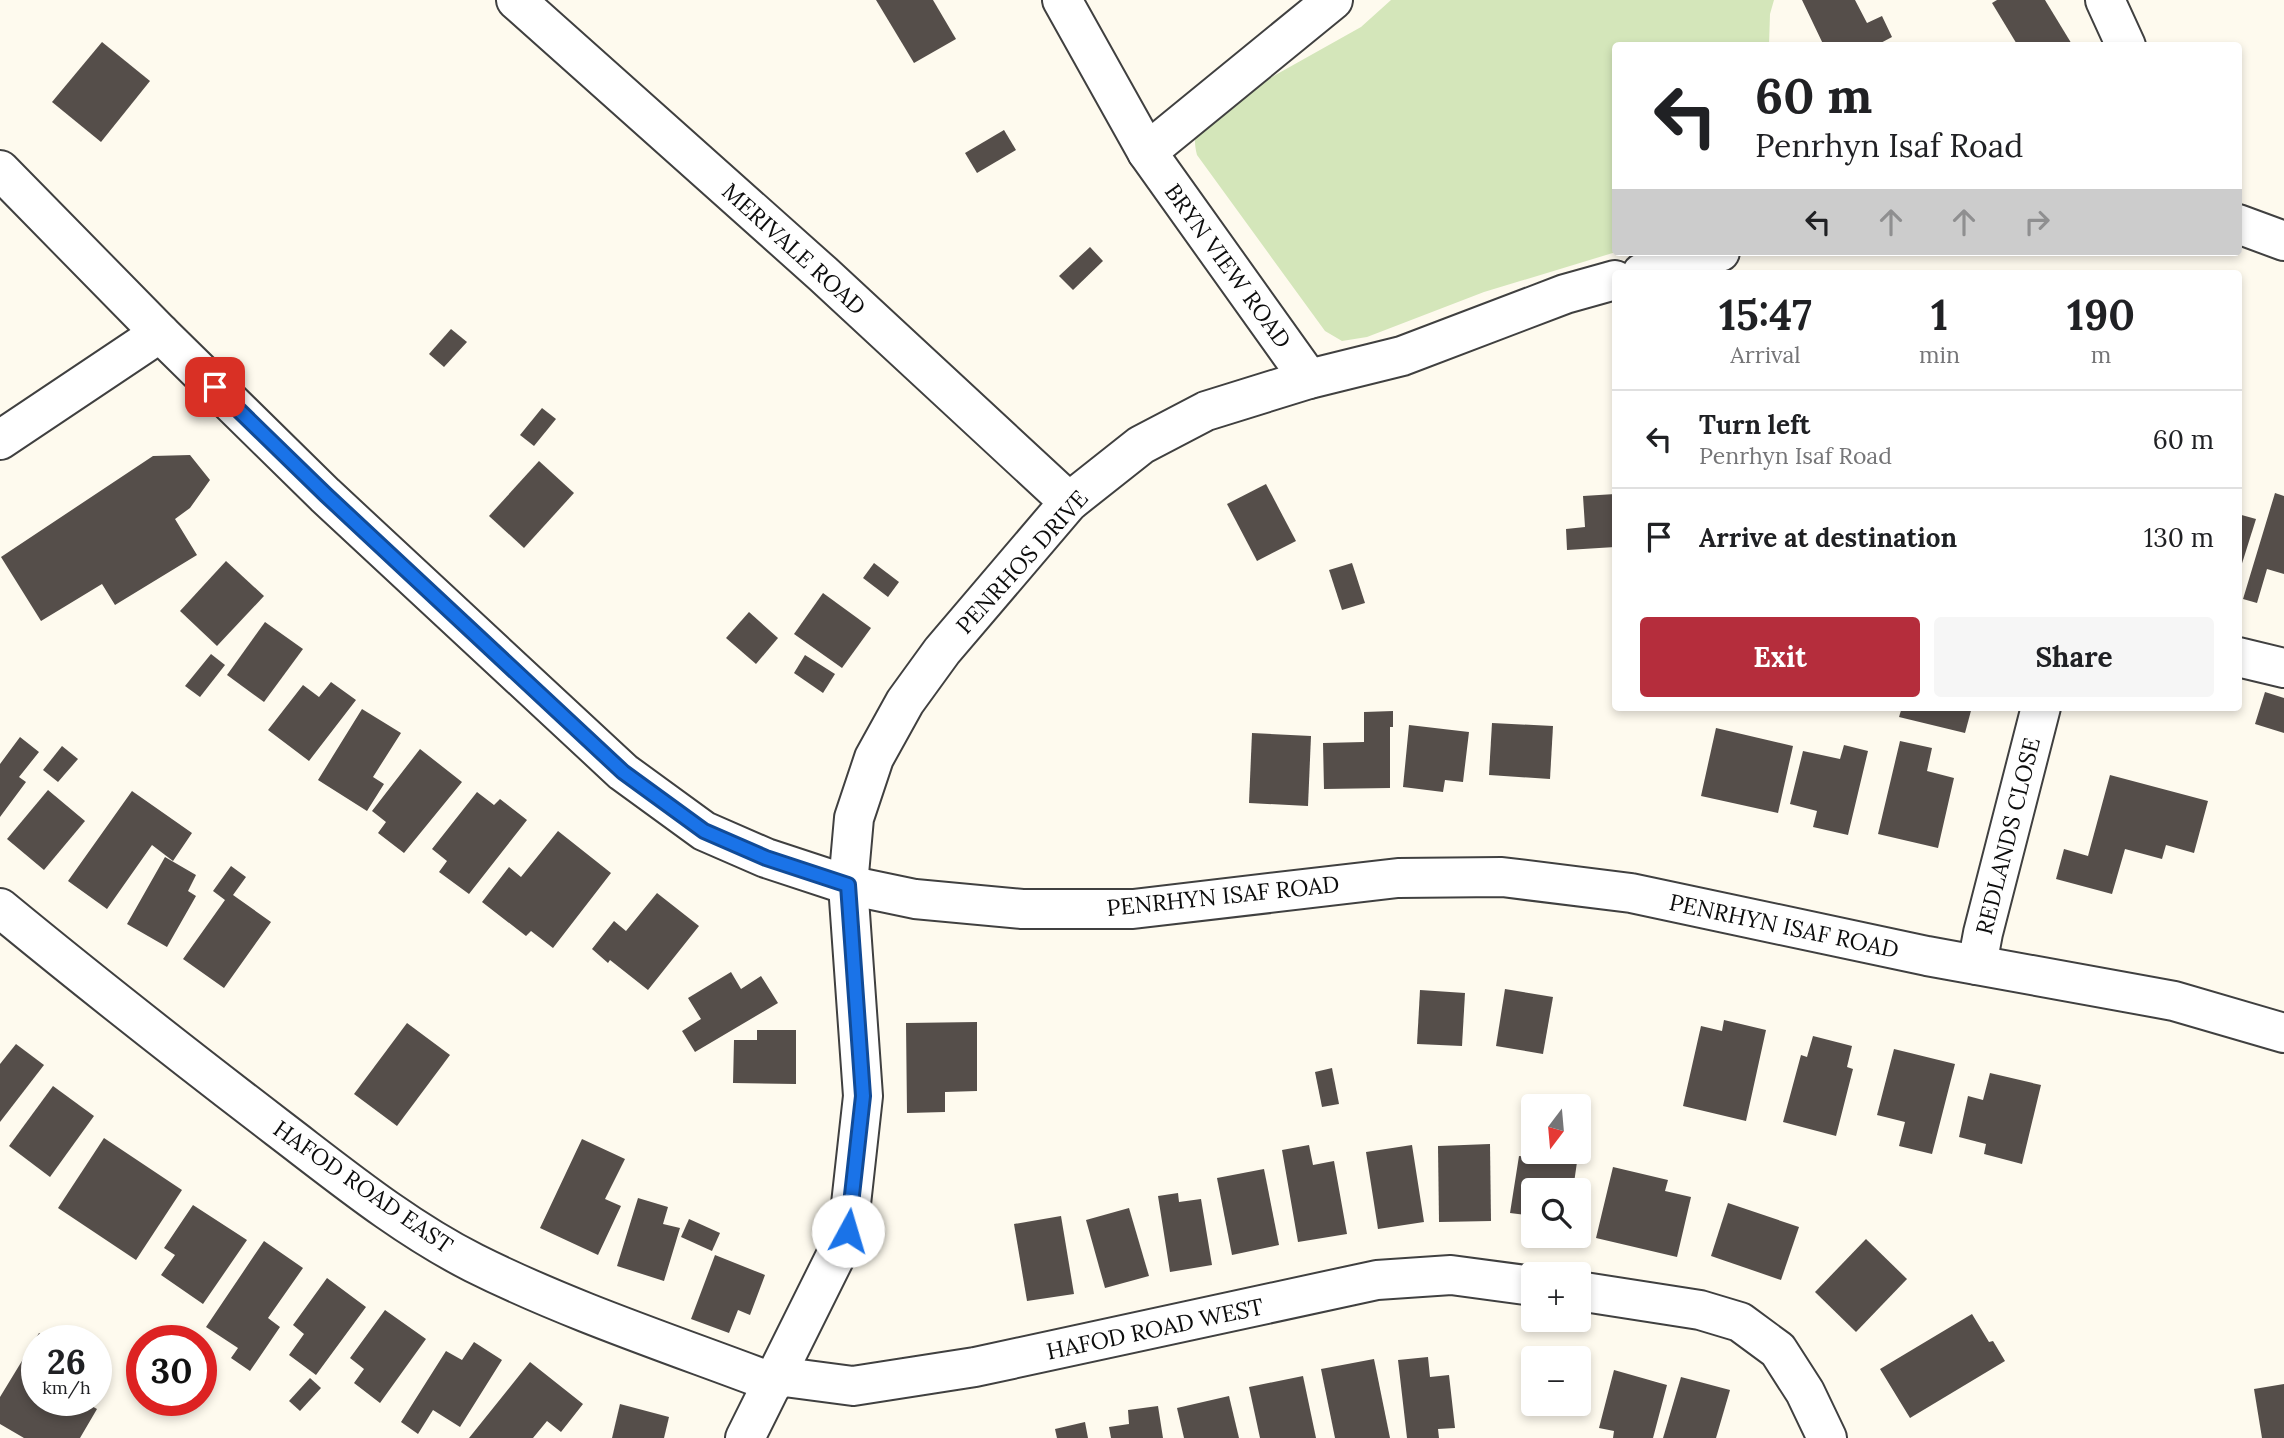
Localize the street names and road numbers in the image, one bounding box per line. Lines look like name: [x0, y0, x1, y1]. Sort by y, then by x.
street label: MERIVALE ROAD: [716, 176, 872, 321]
street label: BRYN VIEW ROAD: [1159, 178, 1298, 354]
street label: PENRHOS DRIVE: [949, 484, 1094, 640]
street label: REDLANDS CLOSE: [1969, 734, 2046, 937]
street label: PENRHYN ISAF ROAD: [1105, 869, 1341, 922]
street label: PENRHYN ISAF ROAD: [1667, 887, 1902, 964]
street label: HAFOD ROAD EAST: [268, 1114, 459, 1260]
street label: HAFOD ROAD WEST: [1044, 1291, 1266, 1366]

